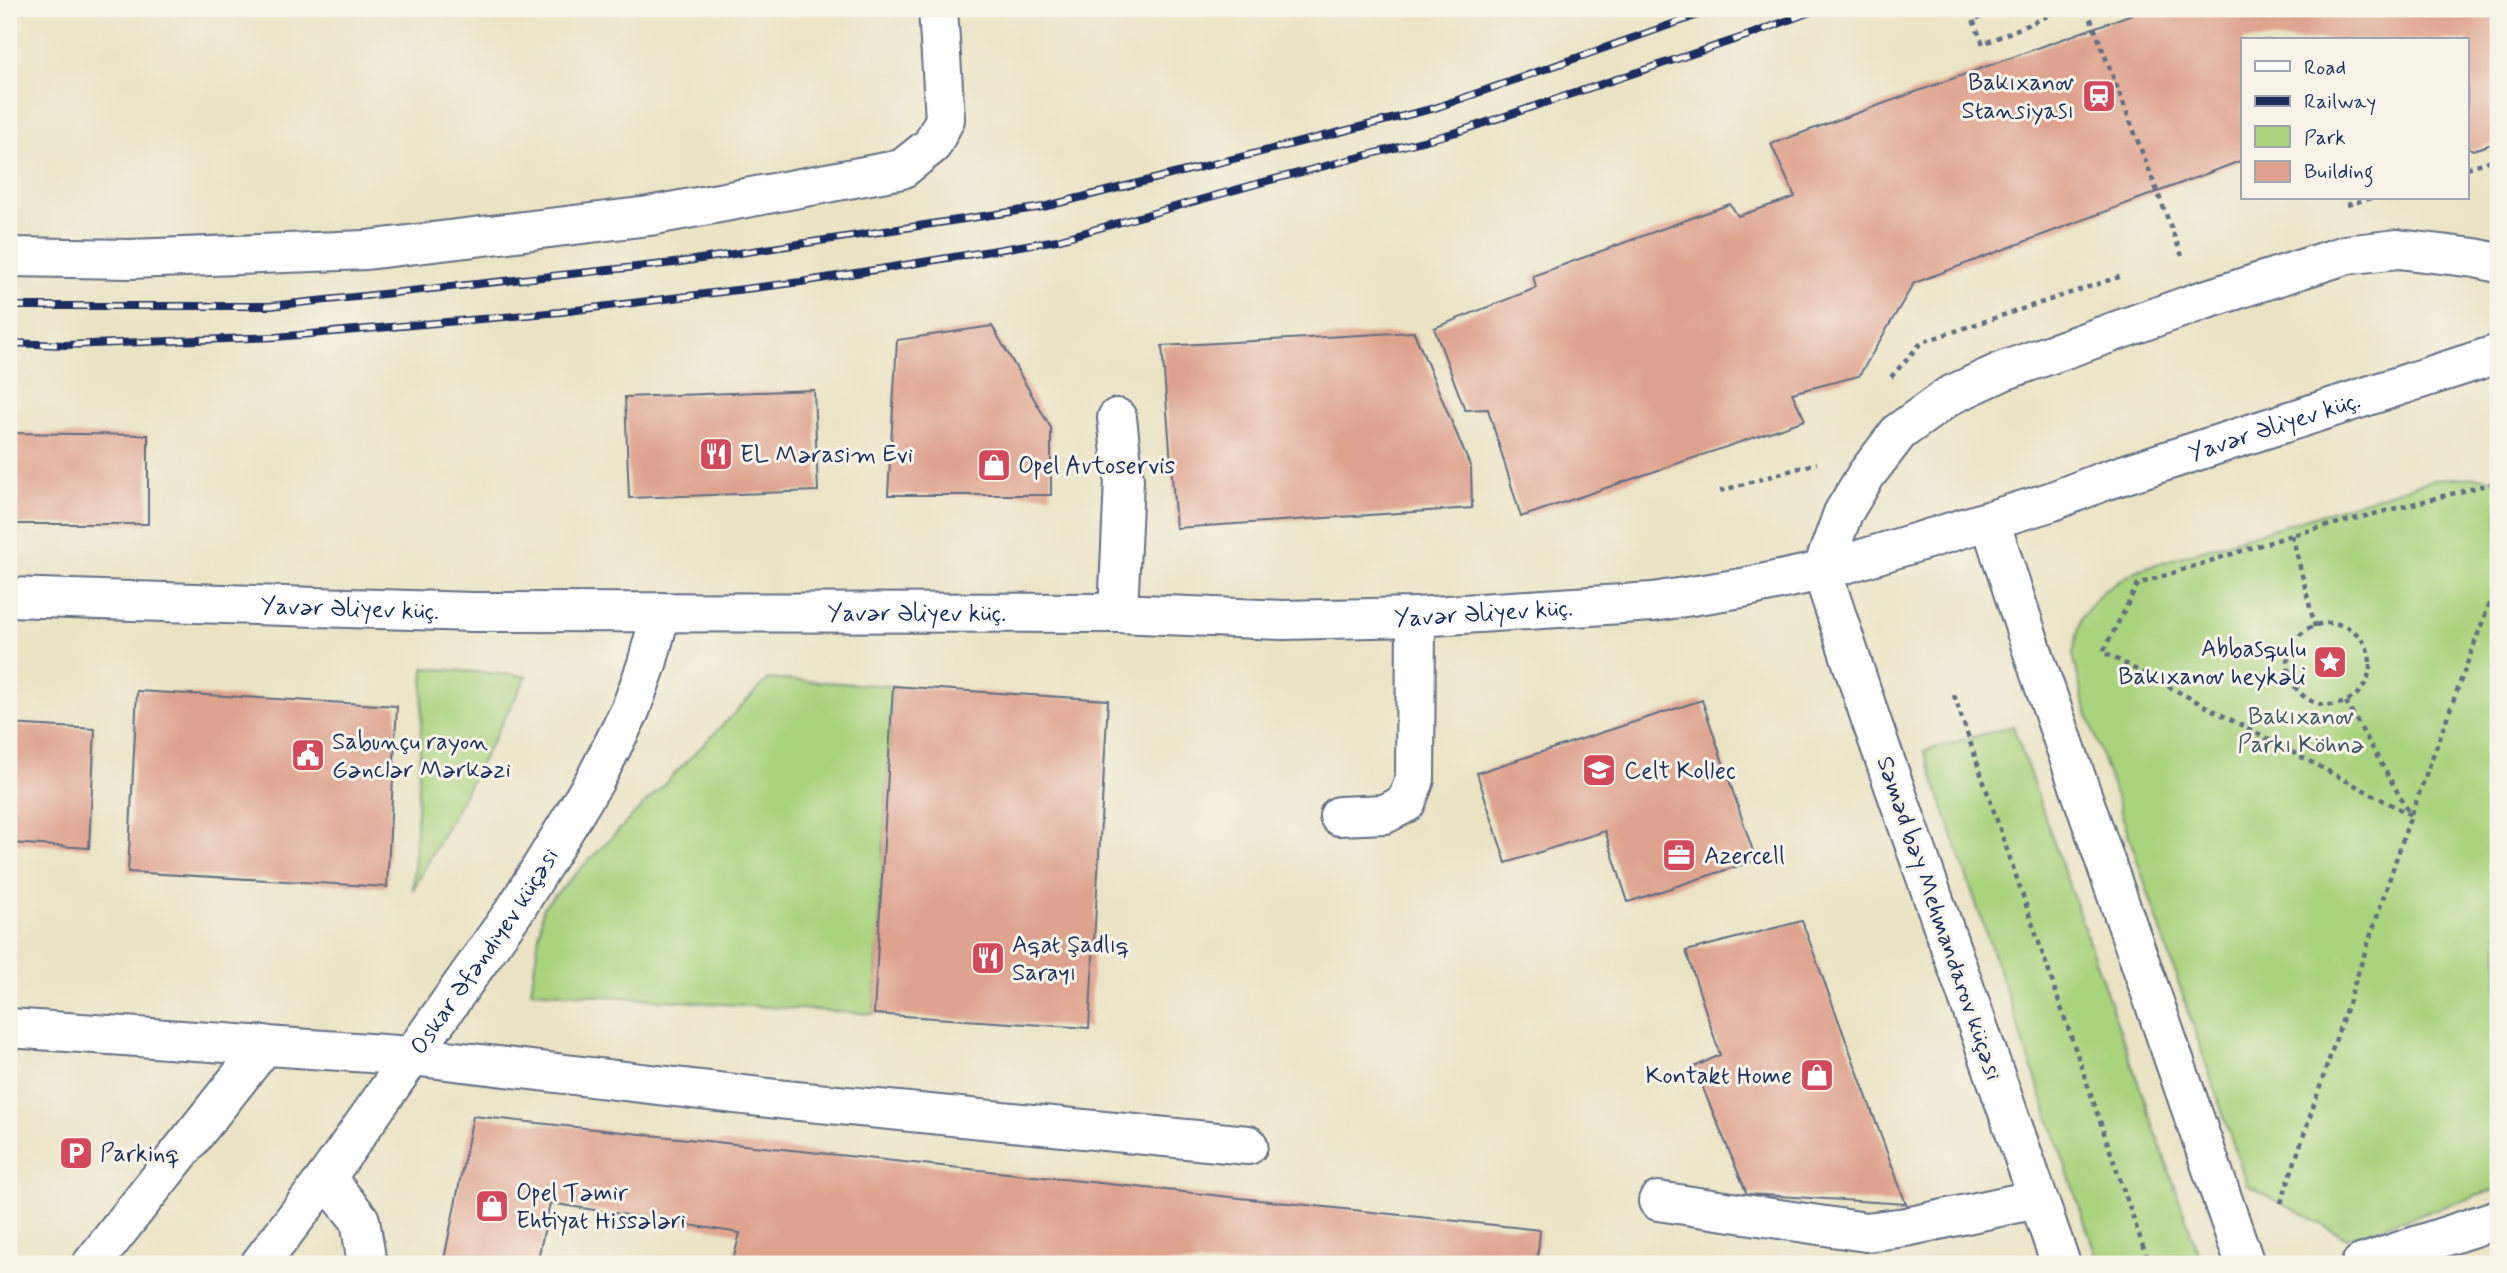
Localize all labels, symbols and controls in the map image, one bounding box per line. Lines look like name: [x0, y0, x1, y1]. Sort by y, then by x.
legend: [2241, 38, 2468, 200]
text: Road: [2304, 54, 2346, 82]
place label: Bakıxanov Stansiyası: [1961, 68, 2074, 127]
station icon: Bakıxanov Stansiyası: [2080, 77, 2118, 115]
text: Railway: [2304, 88, 2376, 116]
text: Park: [2304, 124, 2346, 152]
text: Building: [2304, 158, 2374, 188]
street label: Yavər Əliyev küç.: [2185, 385, 2365, 470]
restaurant icon: EL Mərasim Evi: [697, 435, 735, 473]
place label: EL Mərasim Evi: [740, 440, 913, 471]
shop icon: Opel Avtoservis: [975, 446, 1013, 484]
place label: Opel Avtoservis: [1018, 451, 1176, 482]
street label: Yavər Əliyev küç.: [260, 591, 440, 628]
street label: Yavər Əliyev küç.: [1394, 593, 1574, 634]
street label: Yavər Əliyev küç.: [827, 599, 1006, 630]
place label: Abbasqulu Bakıxanov heykəli: [2118, 634, 2306, 693]
place icon: Abbasqulu Bakıxanov heykəli: [2311, 643, 2349, 681]
park label: Bakıxanov Parkı Köhnə: [2237, 702, 2365, 761]
place label: Sabunçu rayon Gənclər Mərkəzi: [332, 727, 511, 786]
public building icon: Sabunçu rayon Gənclər Mərkəzi: [289, 736, 327, 774]
school or university icon: Celt Kollec: [1580, 751, 1618, 789]
street label: Səməd bəy Mehmandarov küçəsi: [1868, 752, 2009, 1085]
place label: Celt Kollec: [1624, 756, 1736, 787]
office icon: Azercell: [1660, 836, 1698, 874]
place label: Azercell: [1704, 841, 1785, 872]
street label: Oskar Əfəndiyev küçəsi: [404, 843, 567, 1061]
place label: Aqat Şadlıq Sarayı: [1012, 930, 1129, 989]
restaurant icon: Aqat Şadlıq Sarayı: [969, 939, 1007, 977]
shop icon: Kontakt Home: [1798, 1056, 1836, 1094]
place label: Kontakt Home: [1646, 1061, 1792, 1092]
parking icon: Parkinq: [57, 1134, 95, 1172]
place label: Parkinq: [100, 1139, 179, 1170]
place label: Opel Təmir Ehtiyat Hissələri: [516, 1178, 686, 1237]
shop icon: Opel Təmir Ehtiyat Hissələri: [473, 1187, 511, 1225]

